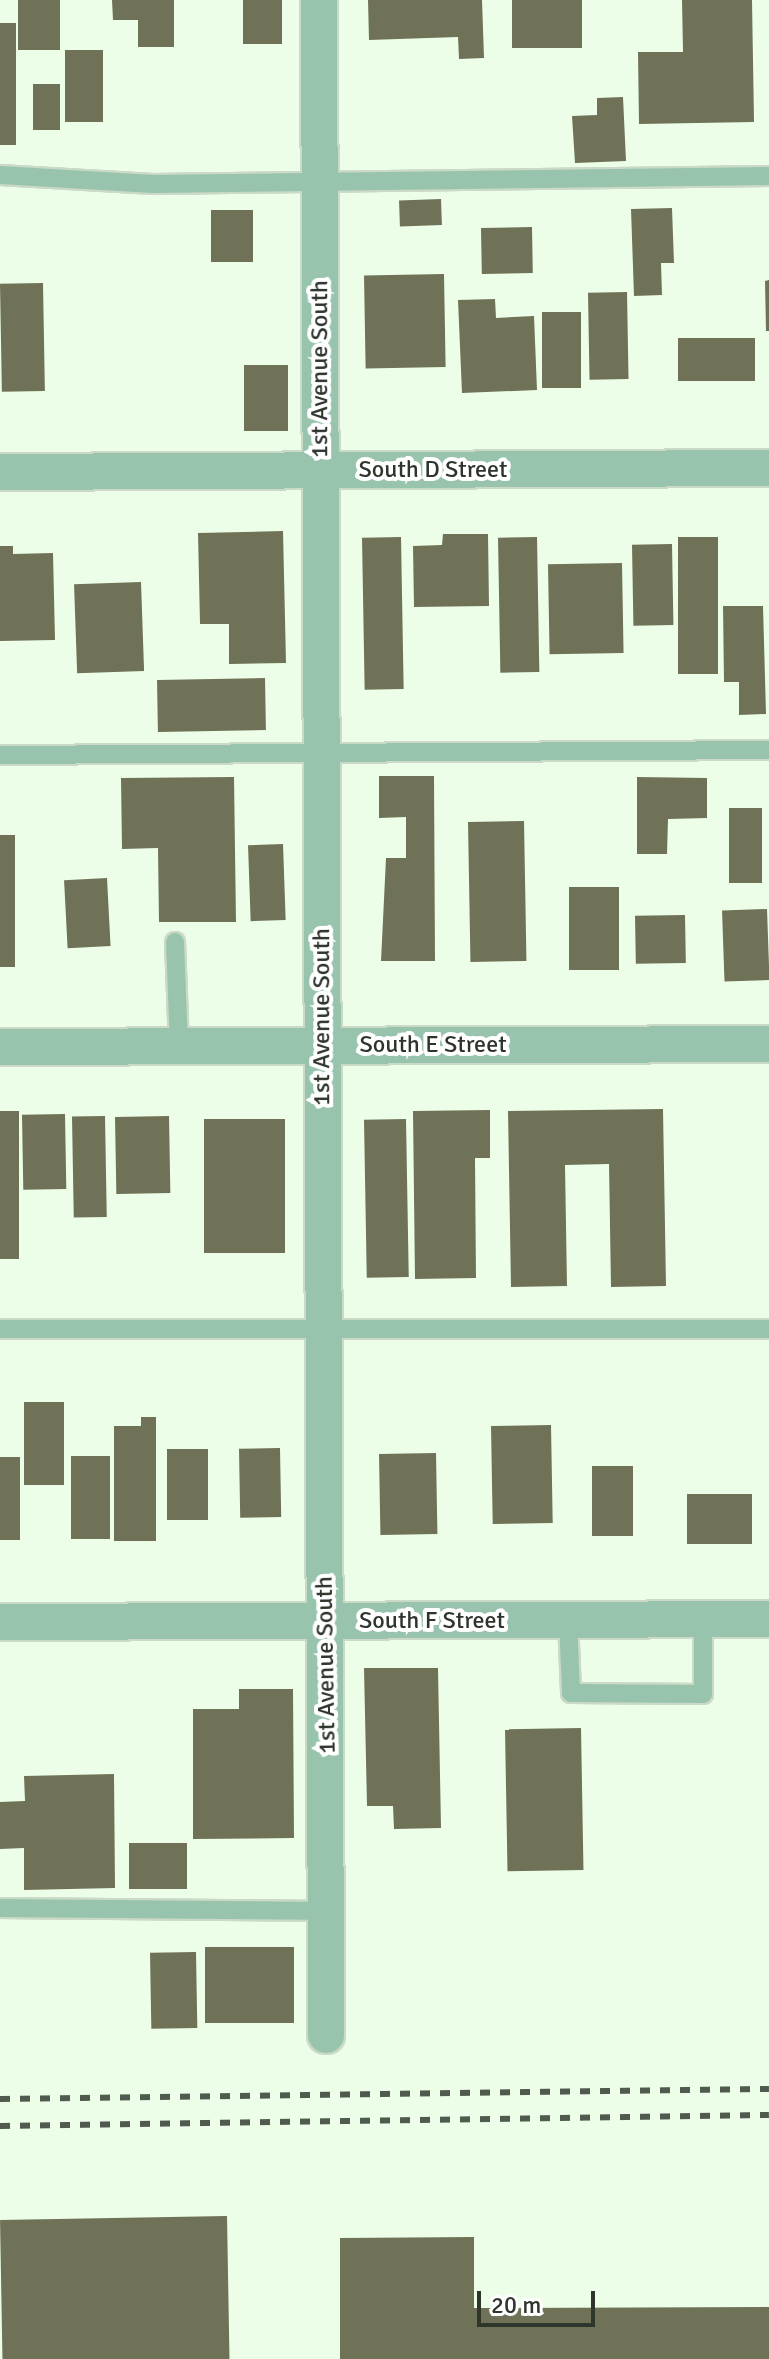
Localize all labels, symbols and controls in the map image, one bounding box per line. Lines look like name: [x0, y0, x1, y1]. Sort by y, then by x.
street label: 1st Avenue South: [306, 280, 334, 458]
street label: South D Street: [358, 456, 508, 484]
street label: 1st Avenue South: [308, 928, 336, 1106]
street label: South E Street: [359, 1031, 507, 1059]
street label: 1st Avenue South: [310, 1576, 342, 1754]
street label: South F Street: [359, 1607, 505, 1635]
scale bar: [481, 2275, 599, 2325]
text: 20 m: [491, 2290, 541, 2320]

